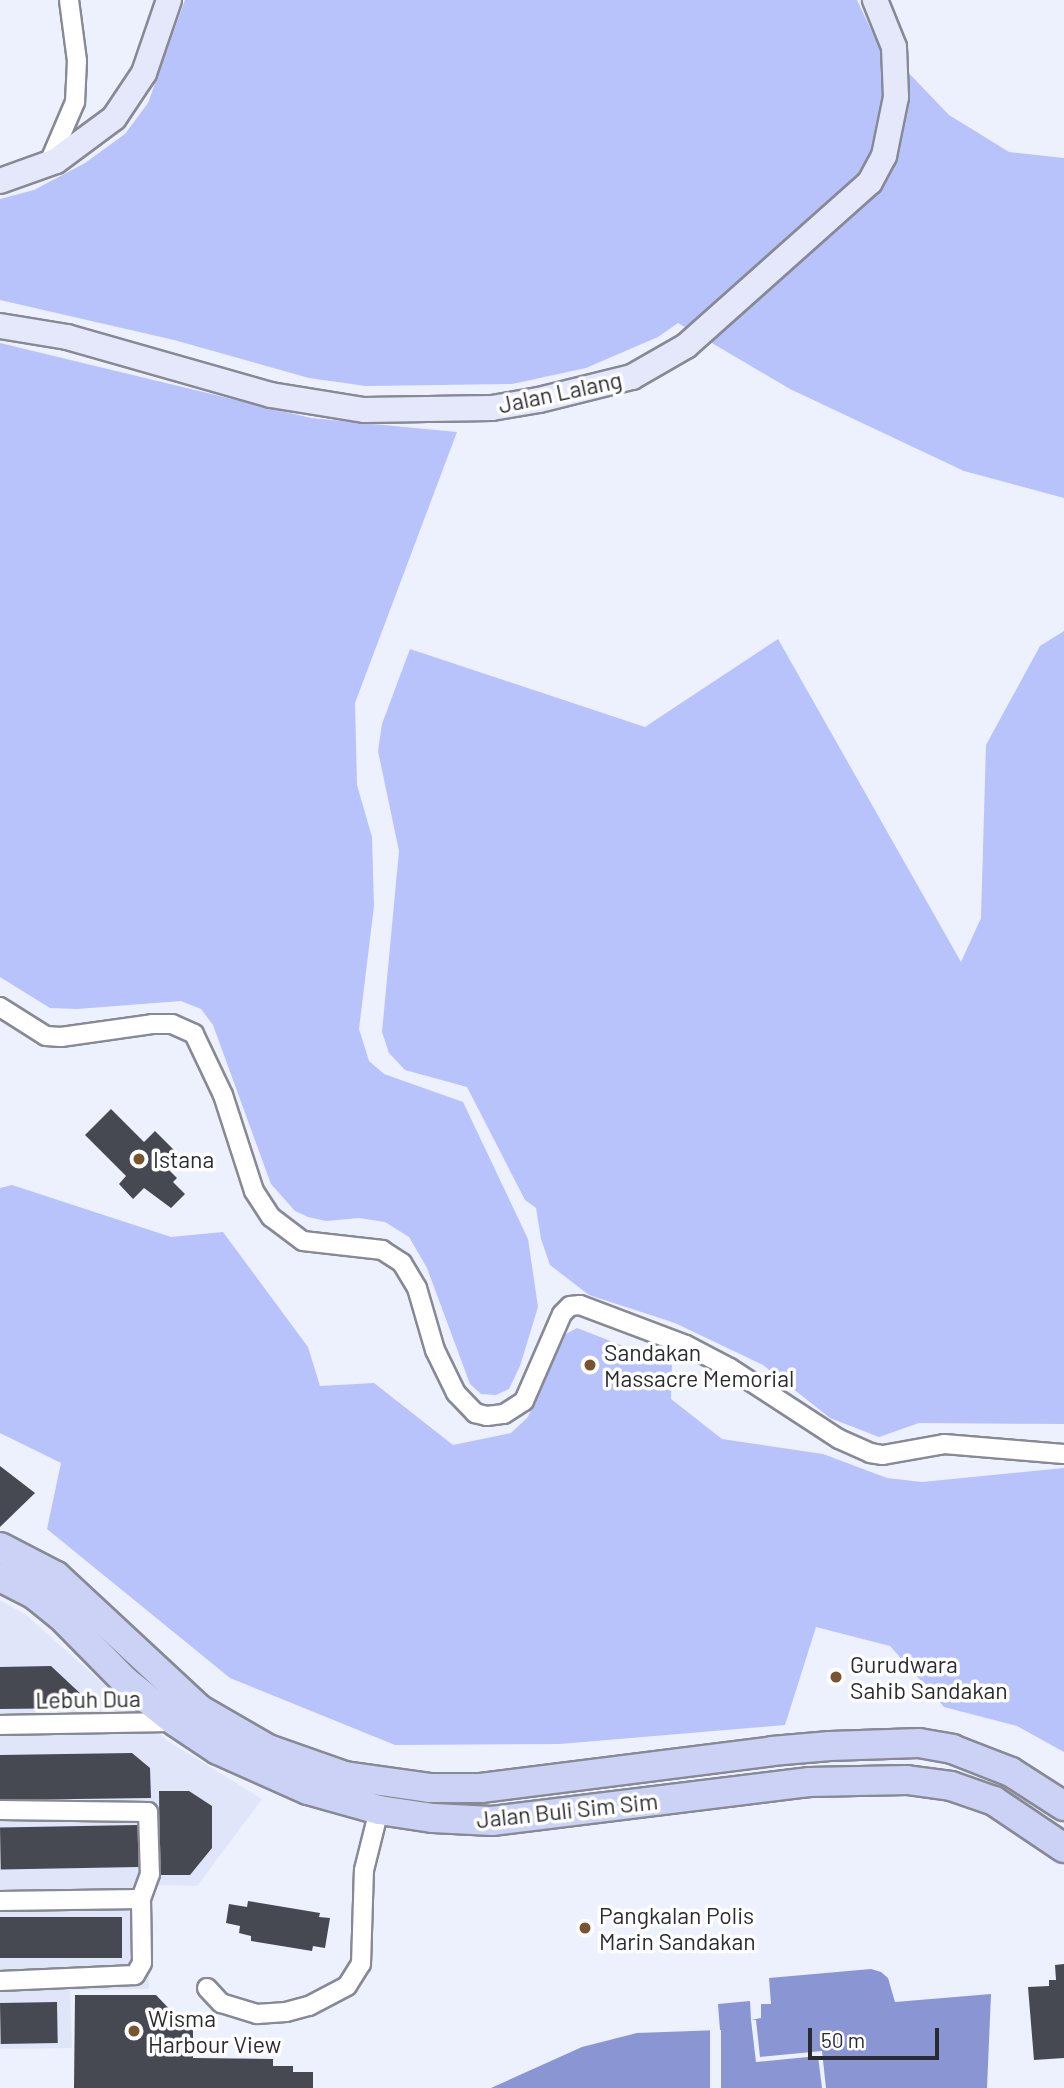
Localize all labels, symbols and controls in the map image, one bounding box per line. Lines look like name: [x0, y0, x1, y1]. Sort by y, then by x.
street label: Jalan Lalang: [496, 365, 624, 419]
place label: Istana: [153, 1145, 214, 1173]
marker: Istana: [131, 1151, 147, 1167]
place label: Sandakan Massacre Memorial: [604, 1338, 794, 1392]
marker: Sandakan Massacre Memorial: [582, 1357, 598, 1373]
place label: Gurudwara Sahib Sandakan: [850, 1650, 1008, 1704]
marker: Gurudwara Sahib Sandakan: [828, 1669, 844, 1685]
street label: Lebuh Dua: [35, 1684, 141, 1714]
street label: Jalan Buli Sim Sim: [475, 1787, 659, 1833]
place label: Pangkalan Polis Marin Sandakan: [599, 1901, 756, 1955]
marker: Pangkalan Polis Marin Sandakan: [577, 1920, 593, 1936]
place label: Wisma Harbour View: [148, 2004, 281, 2058]
scale bar: [812, 2014, 943, 2058]
marker: Wisma Harbour View: [126, 2023, 142, 2039]
text: 50 m: [821, 2027, 865, 2052]

